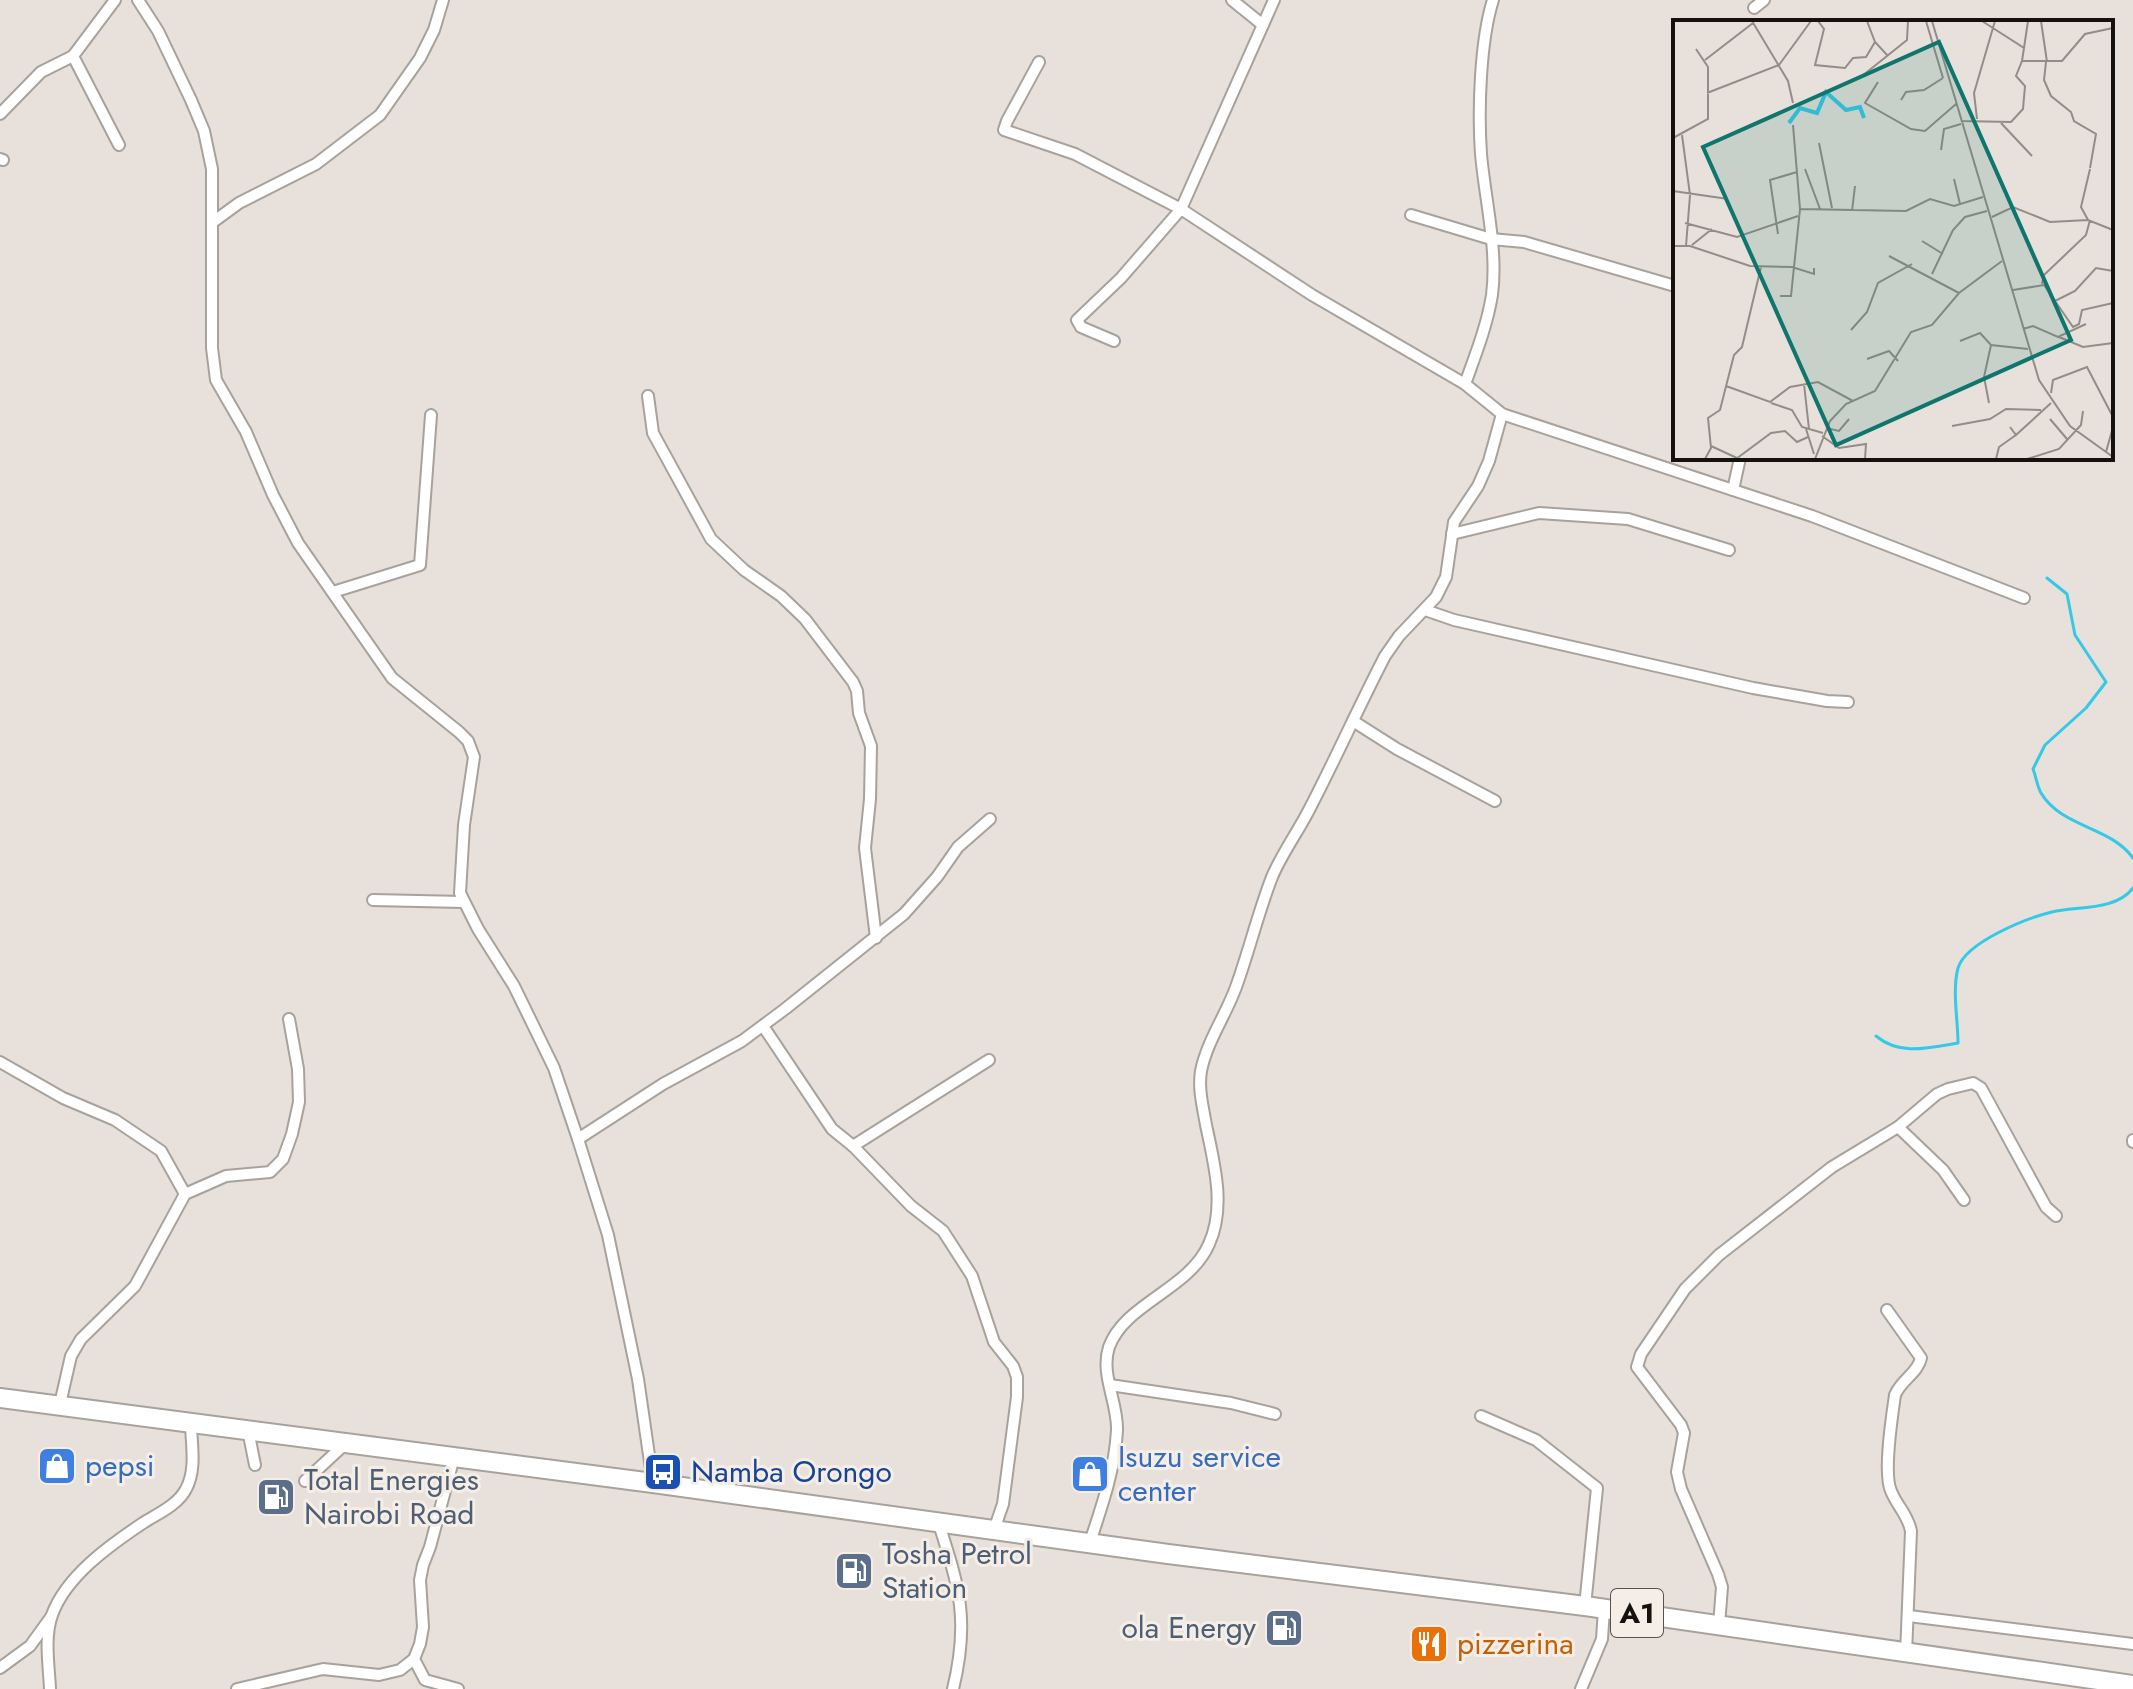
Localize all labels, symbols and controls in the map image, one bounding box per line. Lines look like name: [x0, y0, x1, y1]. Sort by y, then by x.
inset map: [1673, 20, 2113, 460]
place label: Isuzu service center: [1118, 1435, 1281, 1512]
place label: pepsi: [85, 1444, 155, 1487]
shop icon: pepsi: [36, 1445, 78, 1487]
place label: Namba Orongo: [691, 1450, 892, 1493]
bus stop icon: Namba Orongo: [642, 1451, 684, 1493]
shop icon: Isuzu service center: [1069, 1453, 1111, 1495]
place label: Total Energies Nairobi Road: [304, 1458, 479, 1535]
fuel station icon: Total Energies Nairobi Road: [255, 1476, 297, 1518]
place label: Tosha Petrol Station: [882, 1532, 1032, 1609]
fuel station icon: Tosha Petrol Station: [833, 1550, 875, 1592]
road number: A1: [1611, 1589, 1663, 1637]
place label: ola Energy: [1121, 1606, 1257, 1649]
fuel station icon: ola Energy: [1263, 1607, 1305, 1649]
place label: pizzerina: [1457, 1622, 1574, 1665]
restaurant icon: pizzerina: [1408, 1623, 1450, 1665]

